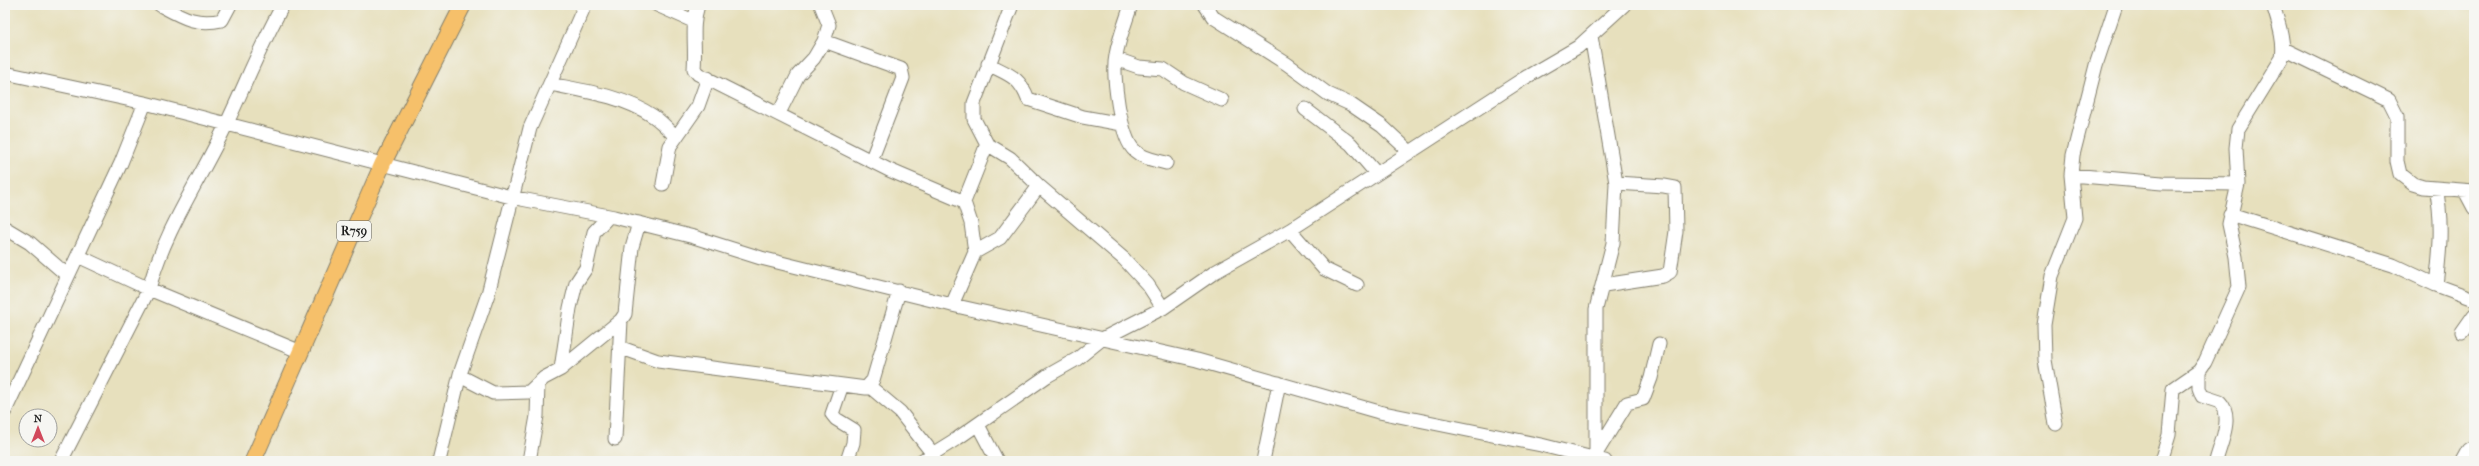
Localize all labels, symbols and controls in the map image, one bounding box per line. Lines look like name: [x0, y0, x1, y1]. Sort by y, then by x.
road number: R759: [337, 221, 371, 241]
north arrow: [18, 408, 58, 448]
text: N: [34, 412, 43, 425]

